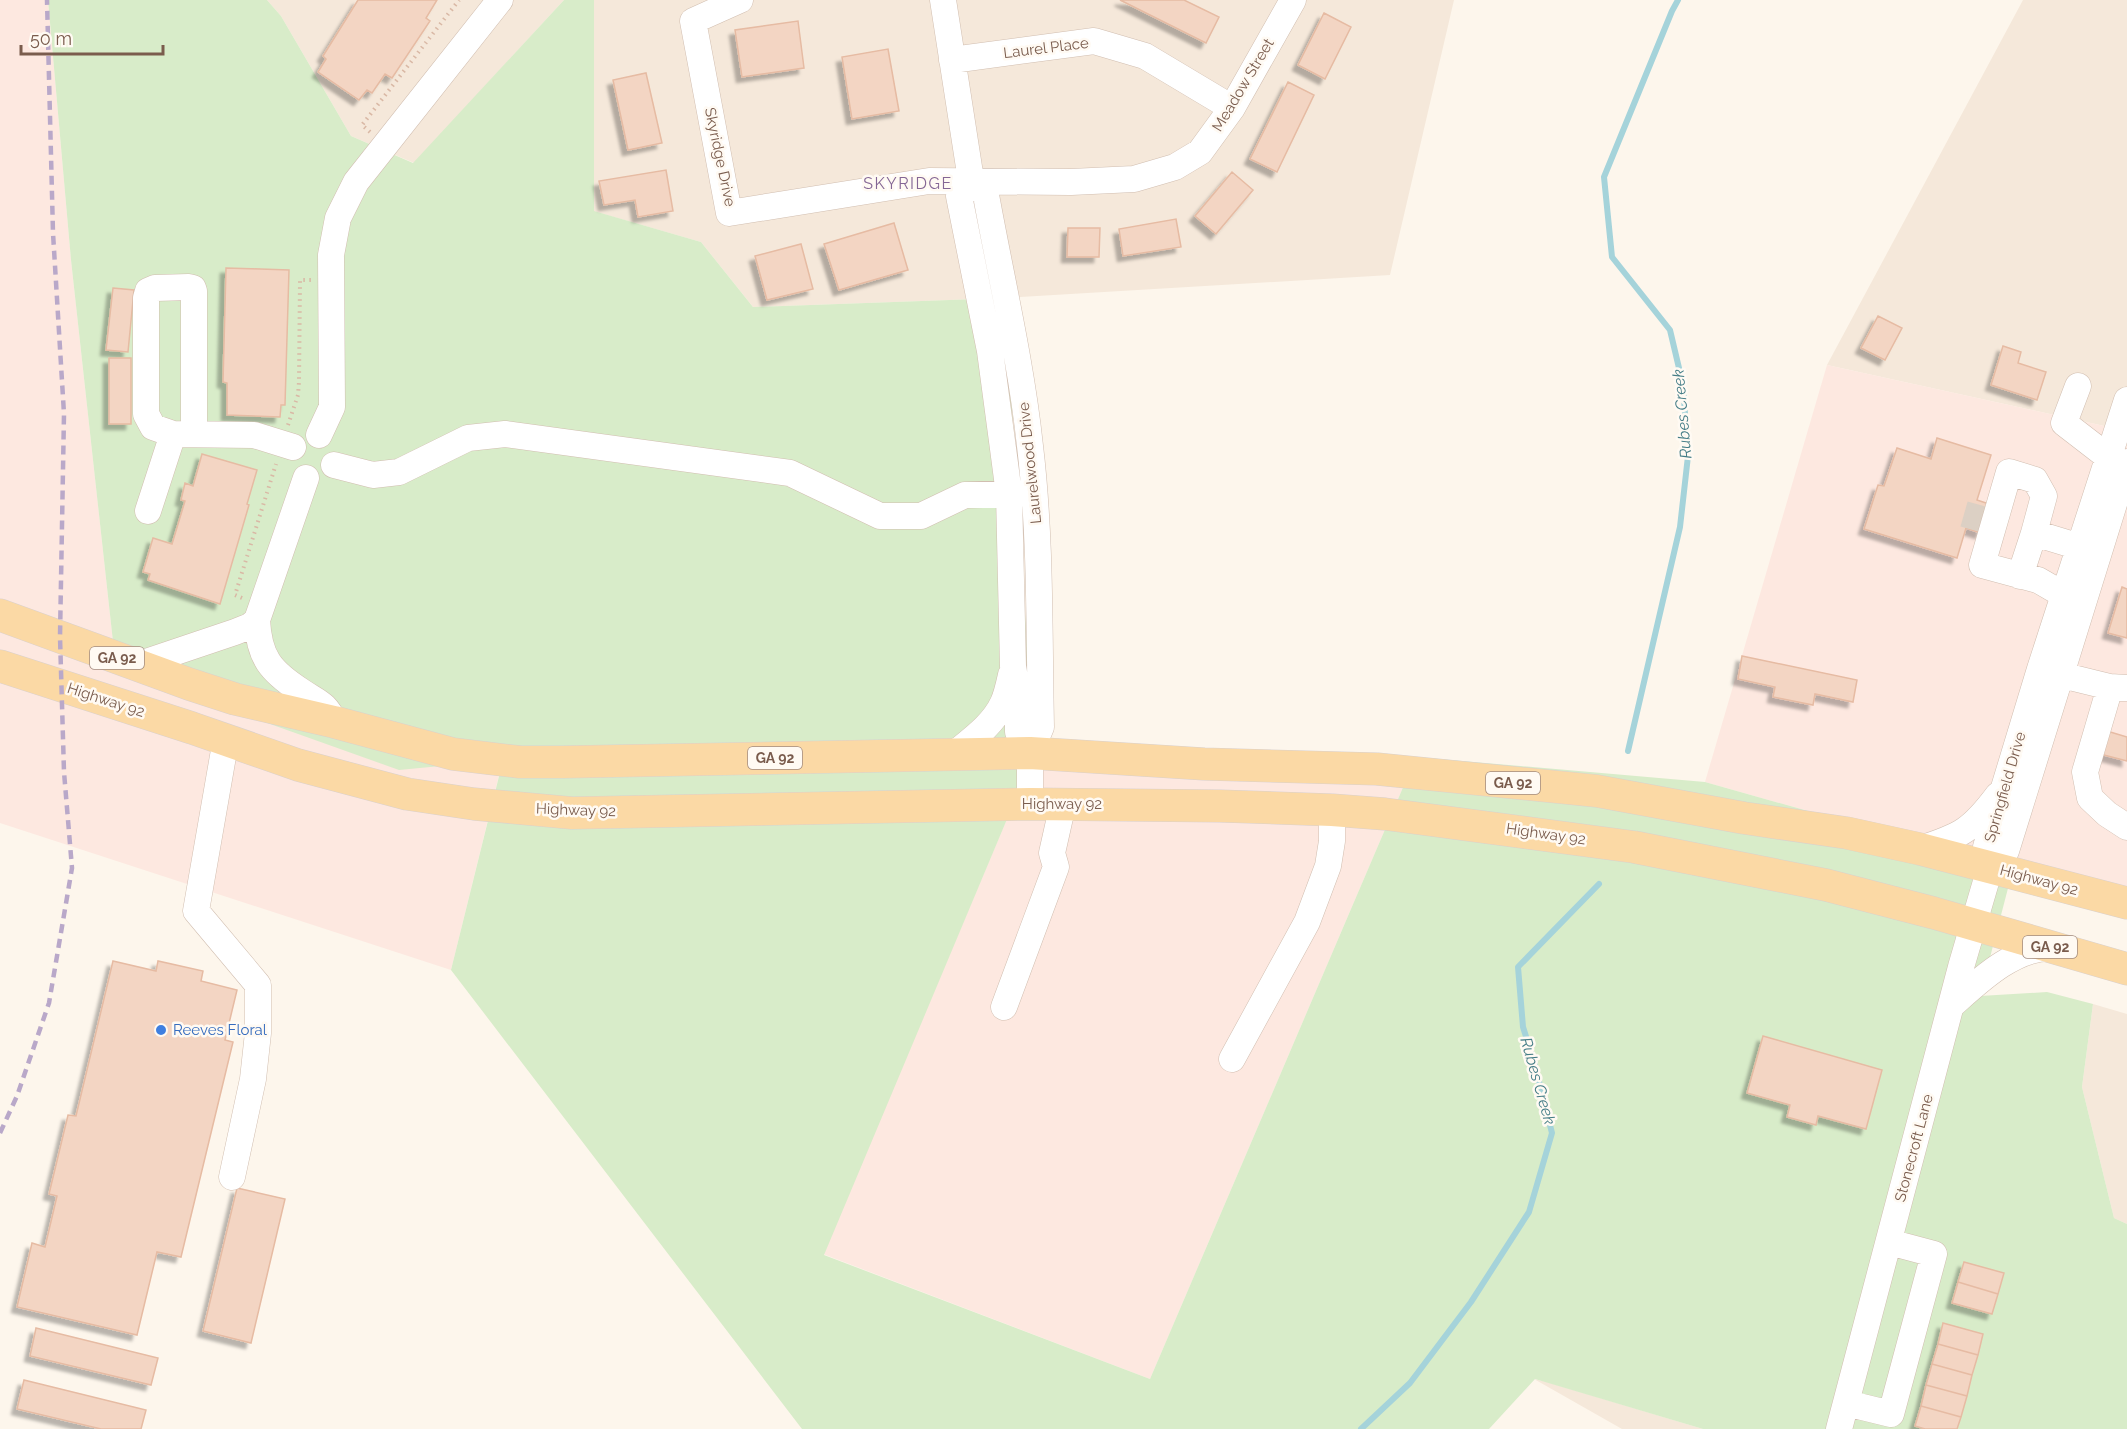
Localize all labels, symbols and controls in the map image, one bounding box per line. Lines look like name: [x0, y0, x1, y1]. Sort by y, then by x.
scale bar: [21, 18, 164, 56]
text: 50 m: [30, 28, 72, 49]
street label: Laurel Place: [1002, 34, 1090, 62]
street label: Meadow Street: [1208, 35, 1278, 135]
street label: Skyridge Drive: [701, 106, 739, 208]
district label: SKYRIDGE: [863, 174, 953, 193]
water label: Rubes Creek: [1669, 368, 1695, 460]
street label: Laurelwood Drive: [1015, 401, 1045, 525]
road number: GA 92: [90, 647, 144, 669]
street label: Highway 92: [65, 679, 147, 721]
street label: Springfield Drive: [1981, 729, 2029, 844]
road number: GA 92: [748, 747, 802, 769]
road number: GA 92: [1486, 772, 1540, 794]
street label: Highway 92: [1022, 795, 1102, 813]
street label: Highway 92: [536, 800, 617, 820]
street label: Highway 92: [1505, 820, 1587, 849]
street label: Highway 92: [1998, 861, 2080, 899]
road number: GA 92: [2023, 936, 2077, 958]
place label: Reeves Floral: [173, 1021, 268, 1039]
marker: Reeves Floral: [154, 1023, 168, 1037]
water label: Rubes Creek: [1516, 1035, 1560, 1127]
street label: Stonecroft Lane: [1891, 1092, 1937, 1204]

